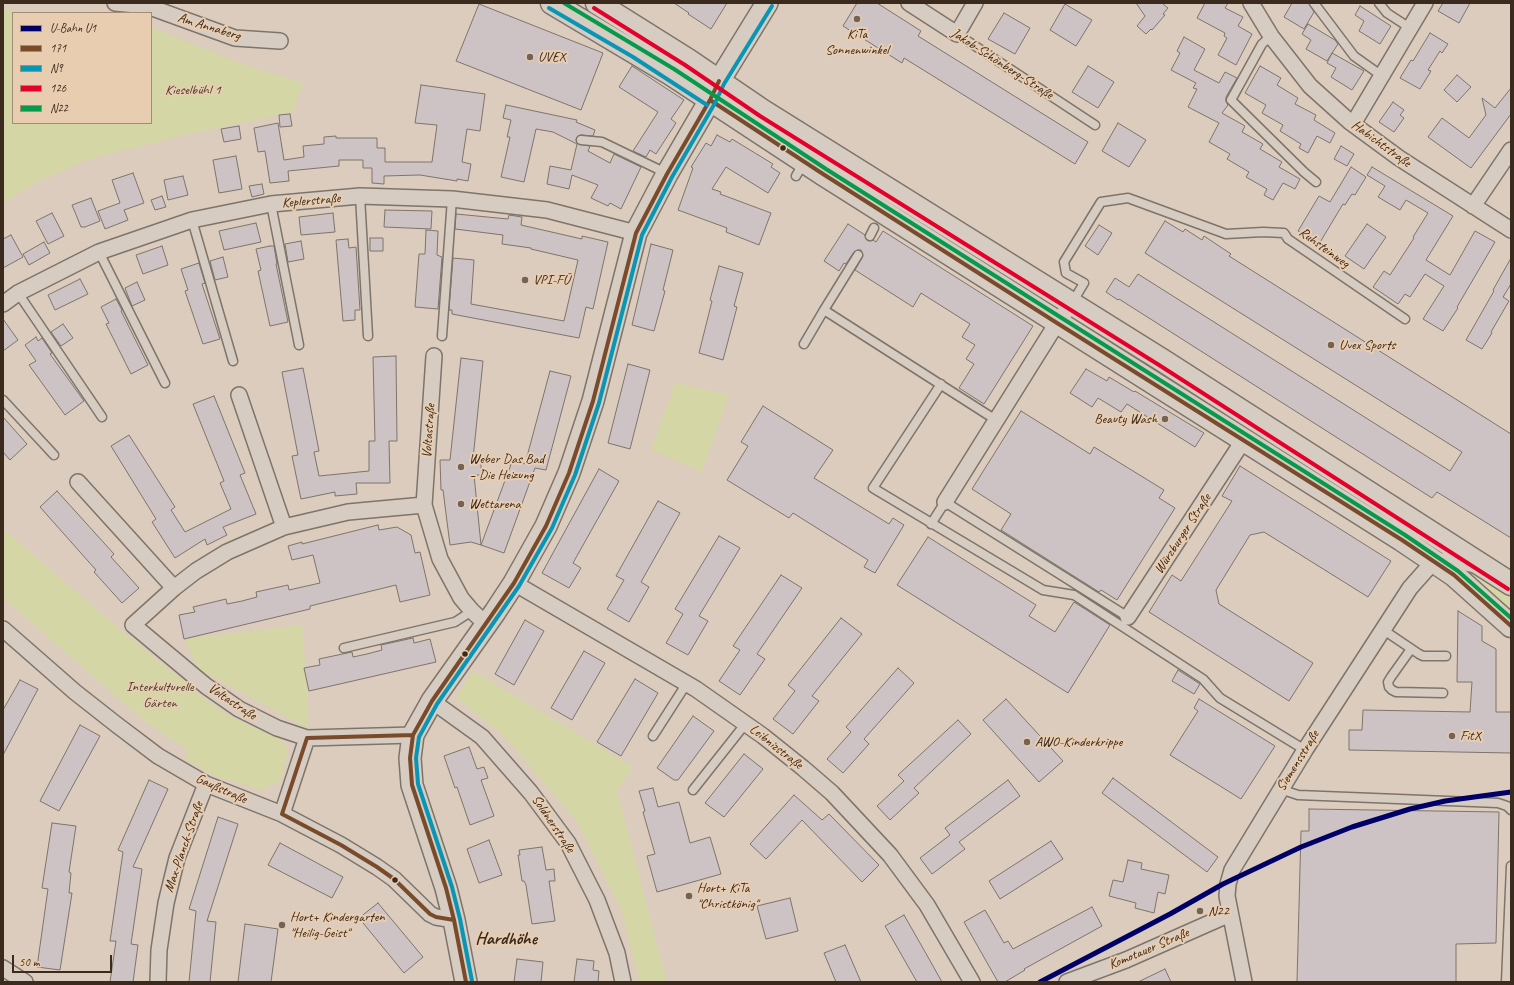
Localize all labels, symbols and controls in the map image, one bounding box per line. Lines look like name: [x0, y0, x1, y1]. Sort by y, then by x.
street label: Am Annaberg: [176, 10, 242, 44]
legend: [12, 12, 152, 124]
marker: KiTa Sonnenwinkel: [852, 14, 862, 24]
text: U-Bahn U1: [50, 20, 96, 36]
street label: Jakob-Schönberg-Straße: [948, 25, 1056, 103]
place label: KiTa Sonnenwinkel: [825, 26, 889, 58]
text: 171: [50, 40, 66, 56]
place label: UVEX: [538, 49, 566, 65]
marker: UVEX: [525, 52, 535, 62]
text: N9: [50, 60, 63, 76]
text: 126: [50, 80, 66, 96]
park label: Kieselbühl 1: [165, 82, 221, 98]
text: N22: [50, 100, 68, 116]
street label: Habichtstraße: [1348, 117, 1414, 171]
unlabelled marker: [778, 143, 788, 153]
street label: Keplerstraße: [281, 190, 341, 212]
street label: Ruhsteinweg: [1295, 224, 1353, 272]
place label: VPI-FÜ: [533, 272, 569, 288]
marker: VPI-FÜ: [520, 275, 530, 285]
place label: Uvex Sports: [1339, 337, 1395, 353]
marker: Uvex Sports: [1326, 340, 1336, 350]
street label: Voltastraße: [419, 403, 439, 459]
place label: Beauty Wash: [1094, 411, 1157, 427]
marker: Beauty Wash: [1160, 414, 1170, 424]
place label: Weber Das Bad – Die Heizung: [469, 451, 544, 484]
marker: Weber Das Bad – Die Heizung: [456, 462, 466, 472]
street label: Würzburger Straße: [1151, 491, 1215, 577]
place label: Wettarena: [469, 496, 521, 512]
marker: Wettarena: [456, 499, 466, 509]
unlabelled marker: [460, 649, 470, 659]
park label: Interkulturelle Gärten: [126, 679, 194, 712]
street label: Voltastraße: [205, 680, 259, 724]
street label: Leibnizstraße: [746, 721, 806, 773]
street label: Siemensstraße: [1273, 728, 1323, 794]
place label: FitX: [1460, 728, 1481, 744]
marker: FitX: [1447, 731, 1457, 741]
place label: AWO-Kinderkrippe: [1035, 734, 1122, 750]
marker: AWO-Kinderkrippe: [1022, 737, 1032, 747]
street label: Gaußstraße: [193, 770, 249, 808]
street label: Soldnerstraße: [528, 792, 578, 856]
street label: Max-Planck-Straße: [161, 799, 207, 895]
unlabelled marker: [390, 875, 400, 885]
place label: Hort+ KiTa "Christkönig": [697, 880, 758, 912]
marker: Hort+ KiTa "Christkönig": [684, 891, 694, 901]
place label: N22: [1208, 903, 1229, 919]
marker: N22: [1195, 906, 1205, 916]
place label: Hort+ Kindergarten "Heilig-Geist": [290, 909, 384, 942]
marker: Hort+ Kindergarten "Heilig-Geist": [277, 920, 287, 930]
street label: Komotauer Straße: [1106, 925, 1192, 973]
district label: Hardhöhe: [475, 928, 537, 950]
scale bar: [14, 947, 114, 973]
text: 50 m: [19, 954, 39, 970]

